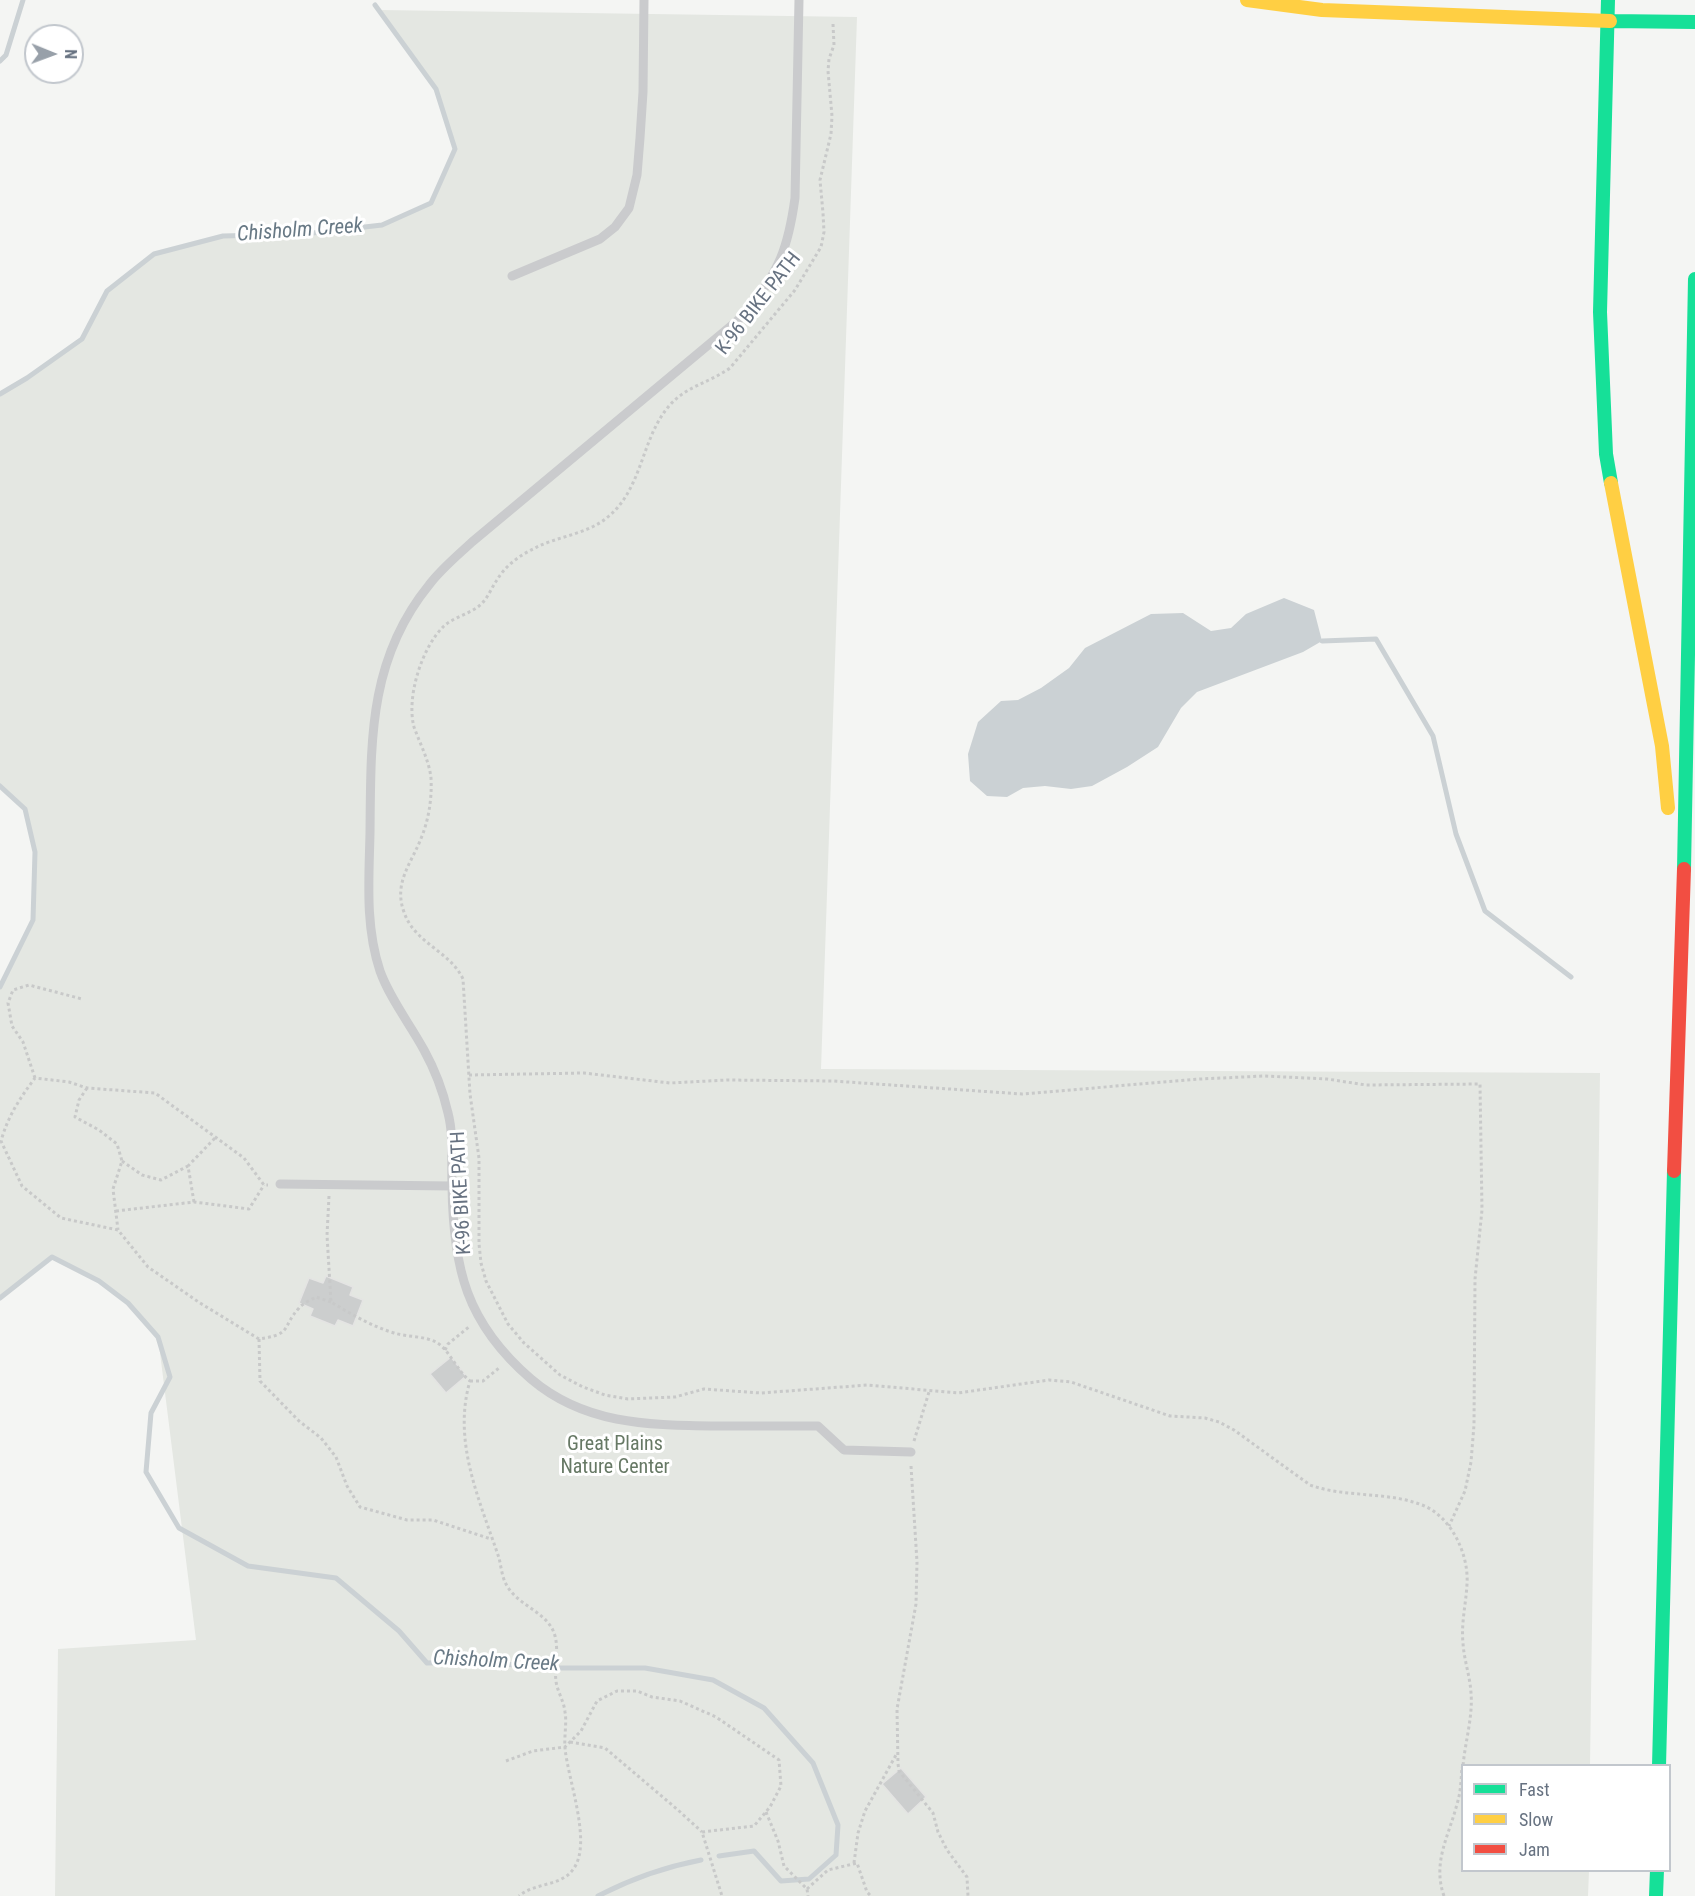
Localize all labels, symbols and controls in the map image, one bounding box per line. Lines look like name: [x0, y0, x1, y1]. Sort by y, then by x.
north arrow: [24, 24, 84, 84]
text: N: [61, 49, 80, 59]
water label: Chisholm Creek: [236, 214, 364, 248]
street label: K-96 BIKE PATH: [711, 248, 807, 360]
street label: K-96 BIKE PATH: [447, 1131, 477, 1255]
park label: Great Plains Nature Center: [560, 1433, 670, 1480]
water label: Chisholm Creek: [432, 1646, 560, 1678]
legend: [1461, 1764, 1671, 1872]
text: Fast: [1519, 1779, 1550, 1800]
text: Slow: [1519, 1809, 1553, 1830]
text: Jam: [1519, 1839, 1550, 1860]

